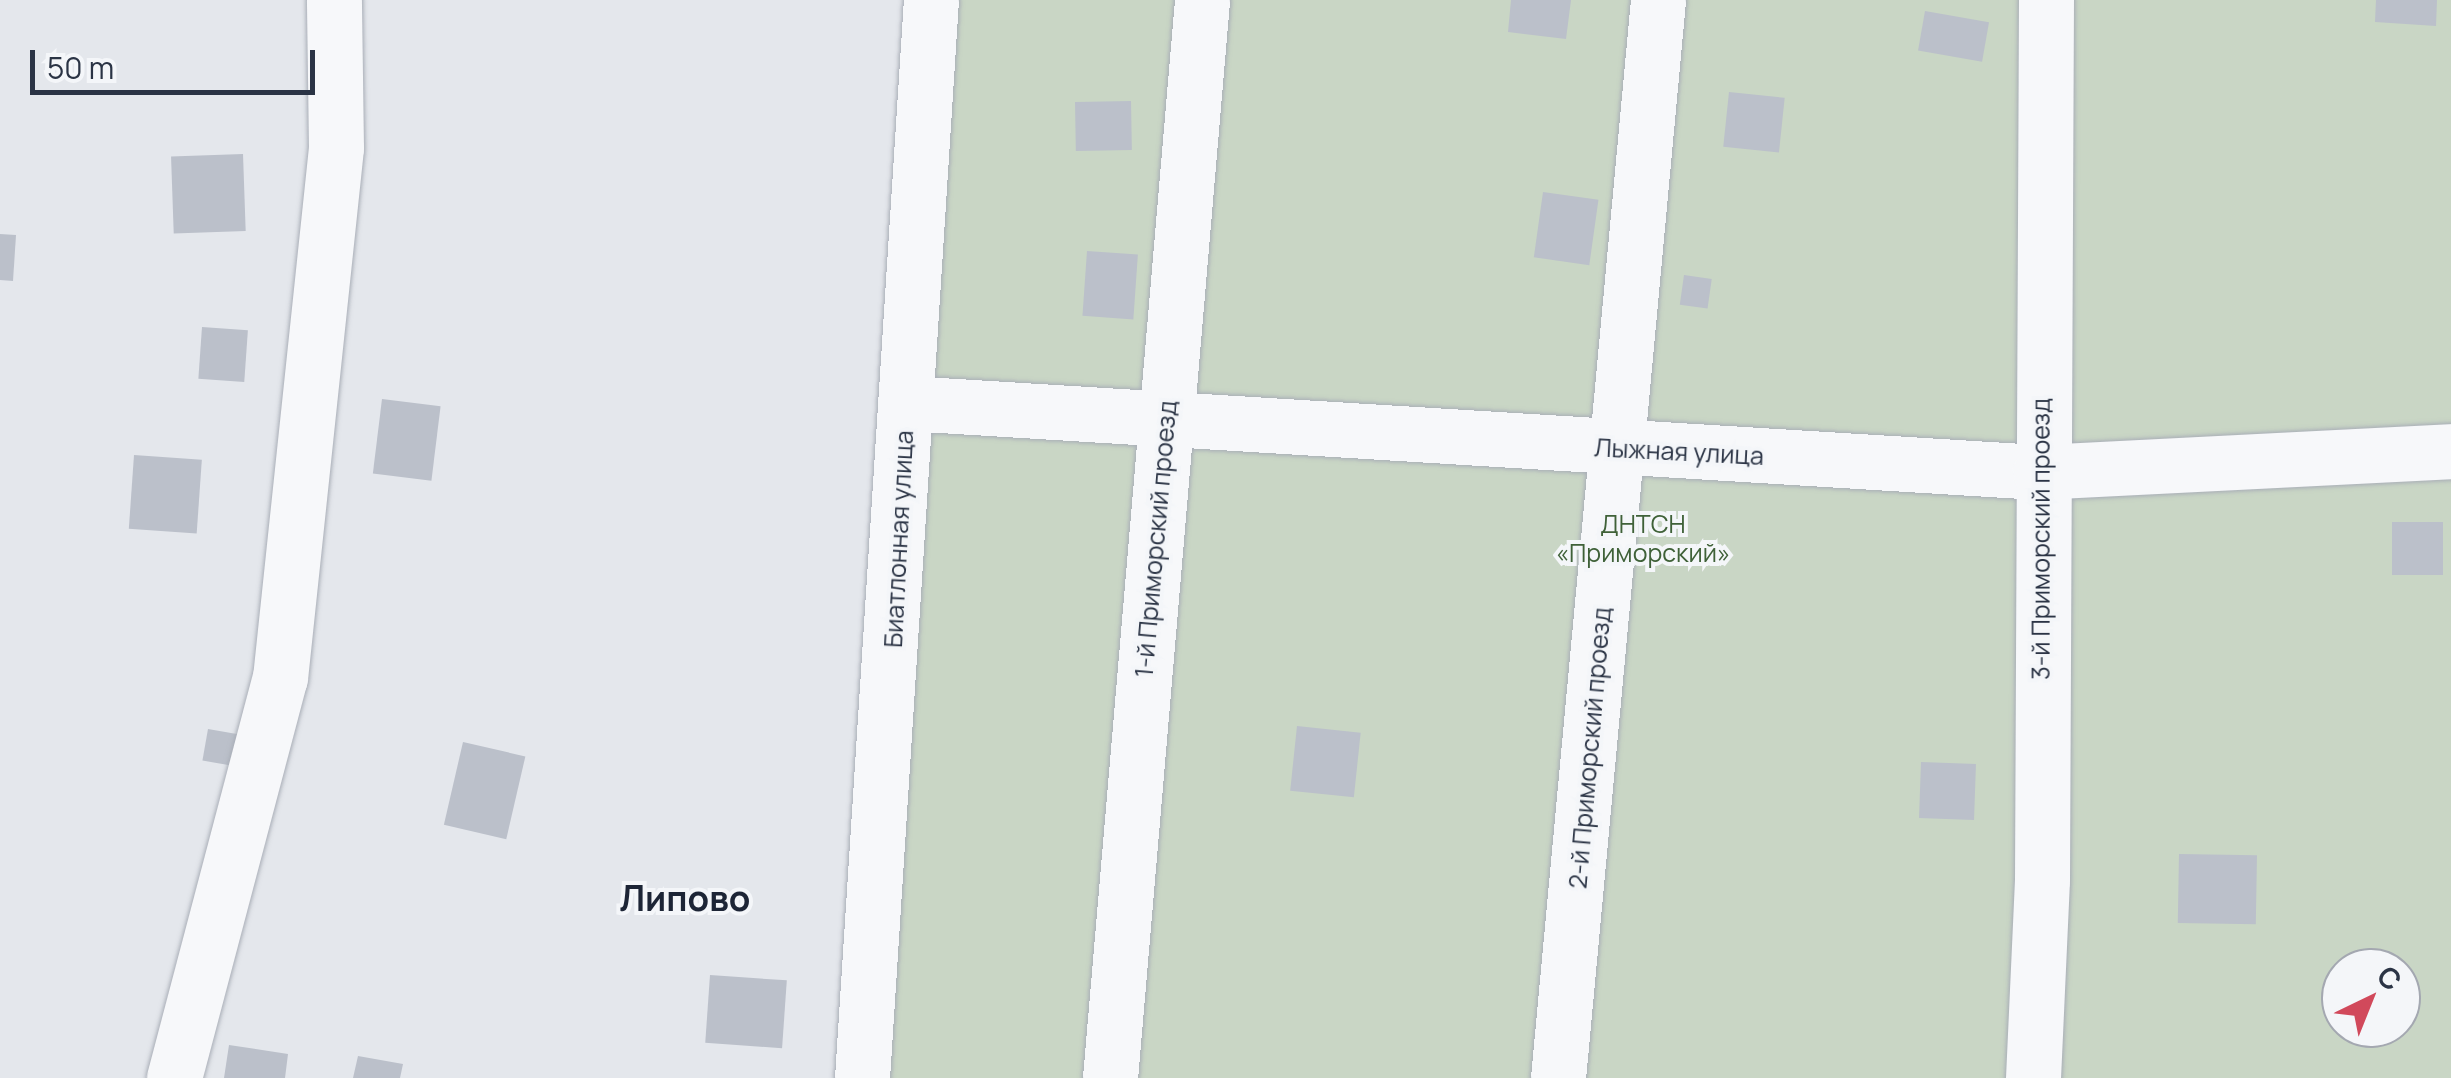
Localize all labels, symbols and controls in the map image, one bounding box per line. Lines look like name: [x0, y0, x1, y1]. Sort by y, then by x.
scale bar: [35, 30, 320, 92]
text: 50 m: [47, 47, 114, 88]
street label: 3-й Приморский проезд: [2026, 398, 2056, 680]
street label: 1-й Приморский проезд: [1129, 399, 1183, 679]
street label: Биатлонная улица: [878, 430, 920, 648]
street label: Лыжная улица: [1593, 433, 1765, 471]
park label: ДНТСН «Приморский»: [1556, 510, 1730, 569]
street label: 2-й Приморский проезд: [1563, 606, 1617, 890]
district label: Липово: [620, 877, 750, 919]
north arrow: [2321, 948, 2421, 1048]
text: С: [2370, 957, 2411, 998]

